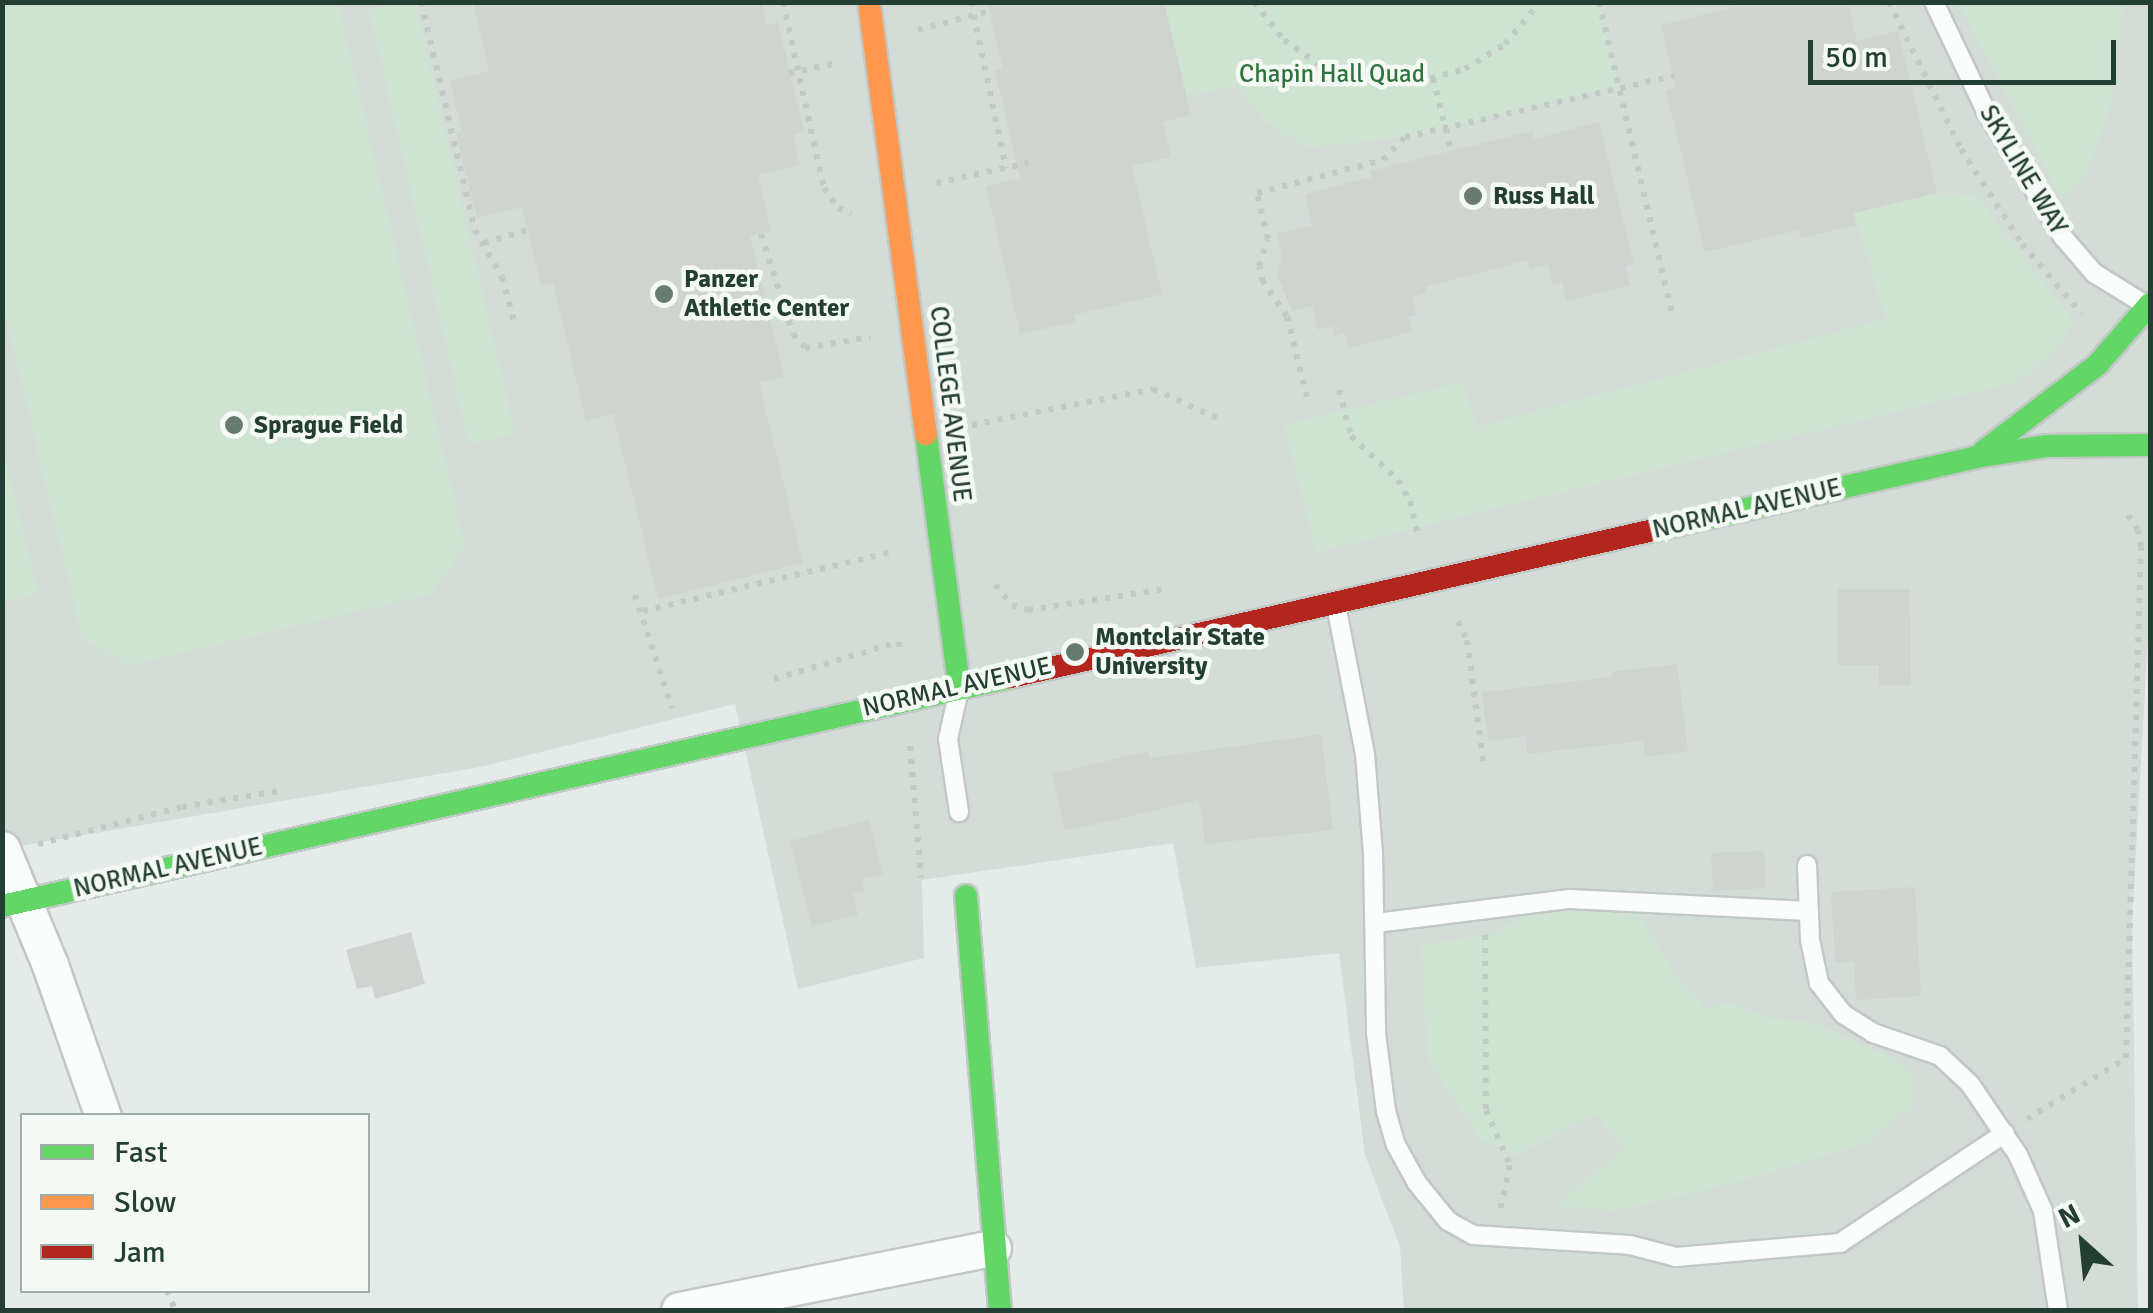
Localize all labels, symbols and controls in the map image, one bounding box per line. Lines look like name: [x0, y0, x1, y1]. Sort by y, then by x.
scale bar: [1813, 20, 2120, 82]
text: 50 m: [1825, 39, 1888, 76]
park label: Chapin Hall Quad: [1239, 59, 1425, 89]
street label: SKYLINE WAY: [1973, 100, 2073, 240]
place label: Russ Hall: [1493, 181, 1595, 211]
marker: Russ Hall: [1462, 185, 1484, 207]
place label: Panzer Athletic Center: [684, 265, 849, 324]
marker: Panzer Athletic Center: [653, 283, 675, 305]
street label: COLLEGE AVENUE: [923, 304, 977, 504]
place label: Sprague Field: [254, 410, 403, 440]
marker: Sprague Field: [223, 414, 245, 436]
street label: NORMAL AVENUE: [1650, 473, 1844, 545]
place label: Montclair State University: [1095, 623, 1265, 682]
marker: Montclair State University: [1064, 641, 1086, 663]
street label: NORMAL AVENUE: [860, 651, 1054, 723]
street label: NORMAL AVENUE: [71, 832, 265, 904]
legend: [20, 1113, 370, 1293]
text: Fast: [114, 1134, 167, 1171]
text: Slow: [114, 1184, 176, 1221]
north arrow: [2033, 1193, 2133, 1293]
text: N: [2053, 1197, 2086, 1236]
text: Jam: [114, 1234, 166, 1271]

